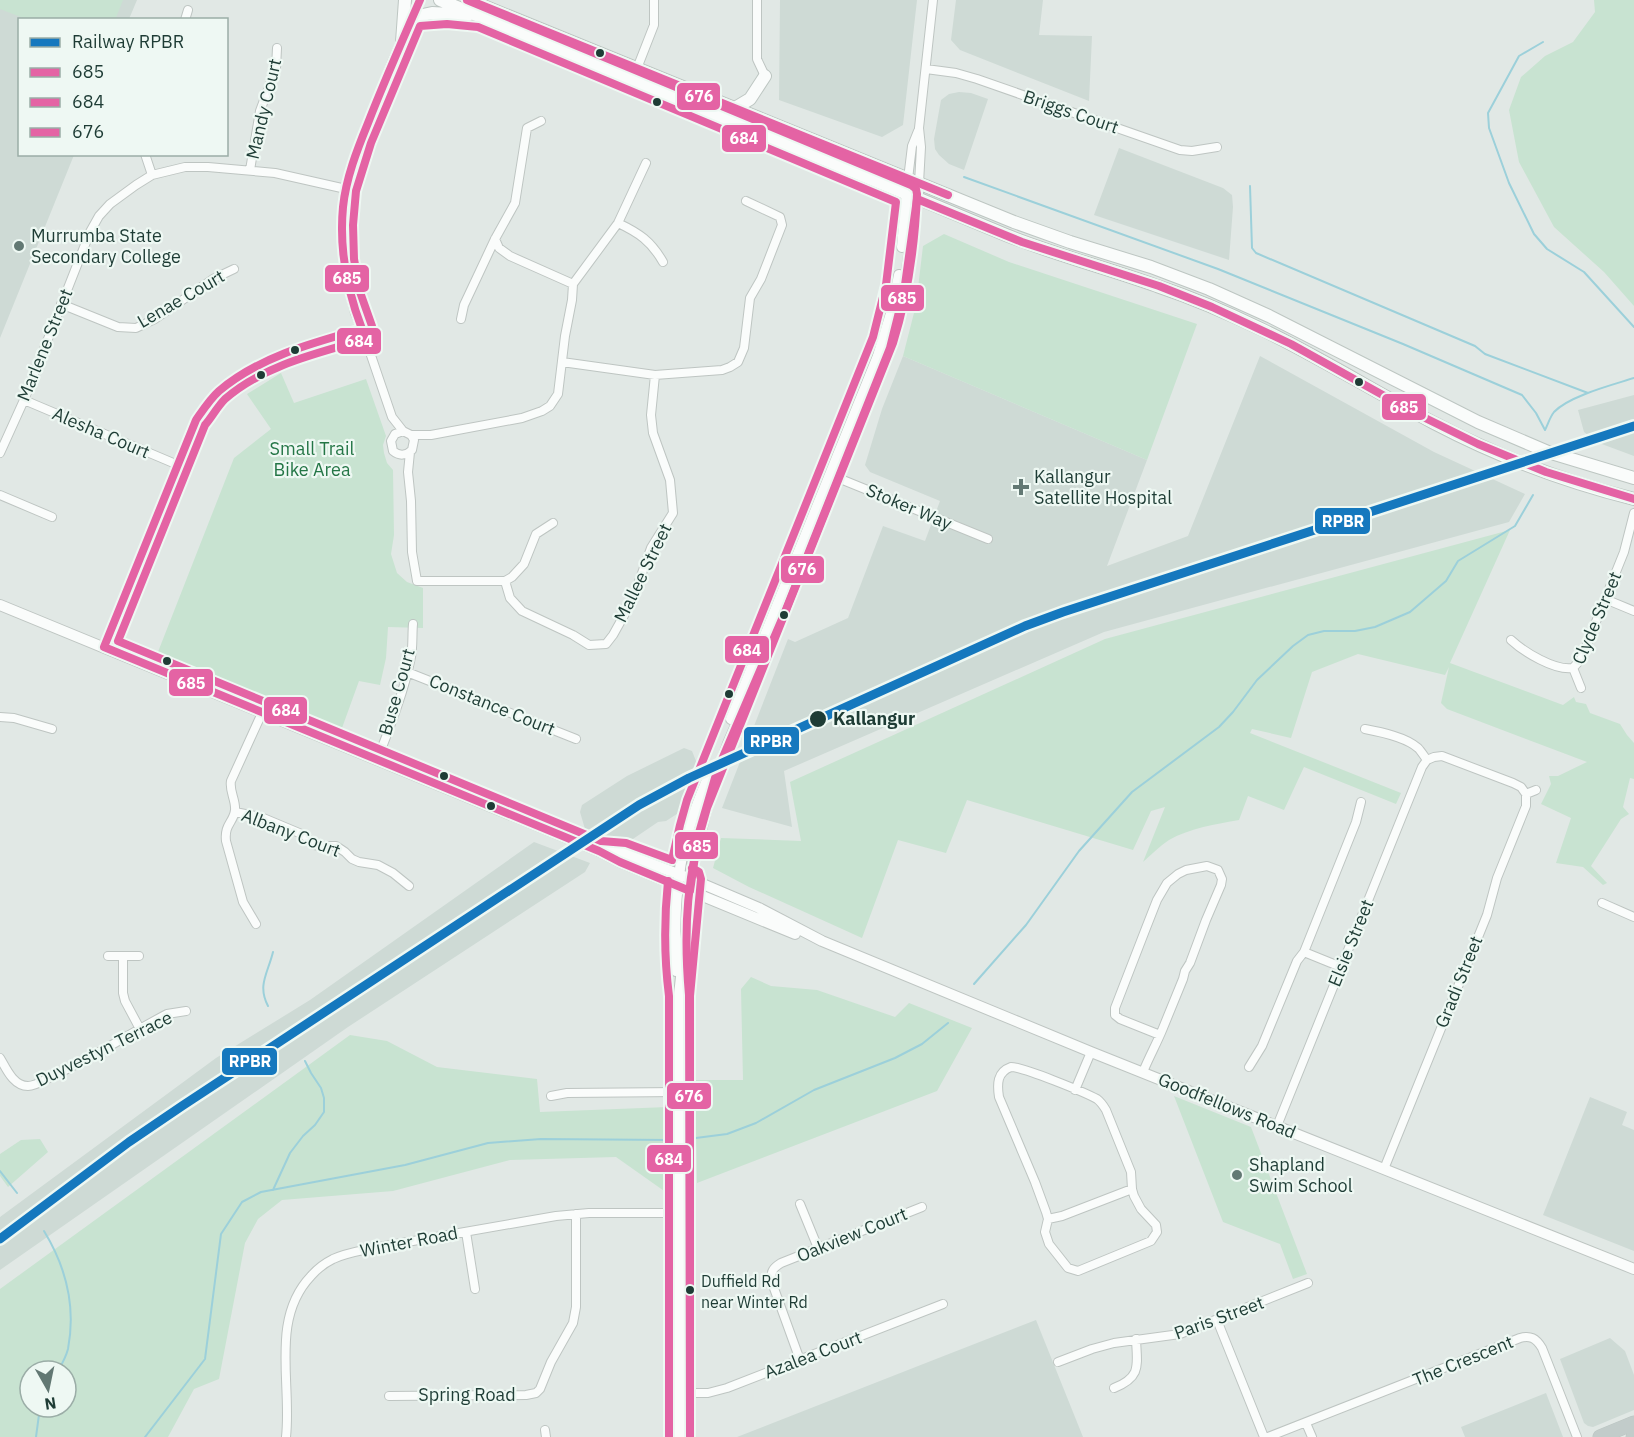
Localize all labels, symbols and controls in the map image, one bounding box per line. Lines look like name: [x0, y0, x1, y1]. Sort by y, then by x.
legend: [18, 18, 228, 156]
text: Railway RPBR: [72, 30, 184, 53]
unlabelled marker: [594, 47, 606, 59]
street label: Mandy Court: [241, 56, 286, 161]
text: 685: [72, 60, 104, 83]
line badge: 676: [676, 82, 721, 111]
street label: Briggs Court: [1020, 84, 1122, 139]
text: 676: [685, 86, 714, 106]
text: 684: [72, 90, 105, 113]
unlabelled marker: [651, 96, 663, 108]
text: 676: [72, 120, 104, 143]
line badge: 684: [721, 124, 767, 153]
text: 684: [730, 128, 759, 148]
place label: Murrumba State Secondary College: [31, 224, 181, 268]
marker: Murrumba State Secondary College: [12, 239, 26, 253]
street label: Lenae Court: [133, 264, 229, 333]
line badge: 685: [324, 264, 370, 293]
text: 685: [333, 268, 362, 288]
line badge: 685: [880, 284, 925, 312]
street label: Marlene Street: [12, 285, 78, 404]
text: 685: [888, 288, 917, 308]
line badge: 684: [336, 327, 382, 355]
text: 684: [345, 331, 374, 351]
unlabelled marker: [289, 344, 301, 356]
unlabelled marker: [255, 369, 267, 381]
unlabelled marker: [1353, 376, 1365, 388]
line badge: 685: [1381, 393, 1427, 421]
text: 685: [1390, 397, 1419, 417]
street label: Alesha Court: [49, 402, 153, 463]
park label: Small Trail Bike Area: [270, 437, 354, 481]
place label: Kallangur Satellite Hospital: [1034, 465, 1172, 509]
street label: Stoker Way: [863, 478, 956, 535]
marker: Kallangur Satellite Hospital: [1012, 478, 1030, 496]
line badge: RPBR: [1314, 507, 1371, 535]
text: RPBR: [1322, 511, 1365, 531]
street label: Mallee Street: [609, 520, 676, 626]
line badge: 676: [780, 555, 825, 584]
text: 676: [788, 559, 817, 579]
street label: Clyde Street: [1567, 568, 1626, 668]
unlabelled marker: [778, 609, 790, 621]
line badge: 684: [724, 635, 770, 664]
text: 684: [733, 640, 762, 660]
street label: Buse Court: [373, 646, 420, 738]
unlabelled marker: [161, 655, 173, 667]
line badge: 685: [168, 668, 214, 697]
street label: Constance Court: [426, 669, 559, 740]
text: 685: [177, 673, 206, 693]
unlabelled marker: [723, 688, 735, 700]
line badge: 684: [263, 696, 308, 725]
text: 684: [272, 700, 301, 720]
place label: Kallangur: [833, 707, 915, 730]
marker: Kallangur: [808, 709, 828, 729]
line badge: RPBR: [743, 726, 800, 755]
text: RPBR: [750, 731, 793, 751]
unlabelled marker: [438, 770, 450, 782]
unlabelled marker: [485, 800, 497, 812]
street label: Albany Court: [238, 803, 344, 862]
line badge: 685: [674, 831, 719, 860]
text: 685: [683, 836, 712, 856]
street label: Elsie Street: [1323, 896, 1378, 990]
street label: Gradi Street: [1430, 932, 1487, 1031]
street label: Duyvestyn Terrace: [32, 1006, 176, 1092]
line badge: RPBR: [221, 1047, 278, 1076]
text: RPBR: [229, 1051, 272, 1071]
street label: Goodfellows Road: [1155, 1067, 1299, 1144]
line badge: 676: [666, 1082, 712, 1110]
text: 676: [675, 1086, 704, 1106]
line badge: 684: [646, 1144, 692, 1173]
text: 684: [655, 1149, 684, 1169]
place label: Shapland Swim School: [1249, 1153, 1353, 1197]
marker: Shapland Swim School: [1230, 1168, 1244, 1182]
street label: Oakview Court: [793, 1202, 910, 1267]
street label: Winter Road: [358, 1221, 460, 1262]
place label: Duffield Rd near Winter Rd: [701, 1271, 808, 1312]
marker: Duffield Rd near Winter Rd: [684, 1284, 696, 1296]
street label: Paris Street: [1171, 1291, 1267, 1344]
street label: Azalea Court: [761, 1325, 865, 1384]
street label: The Crescent: [1409, 1330, 1516, 1391]
north arrow: [18, 1359, 78, 1419]
street label: Spring Road: [418, 1383, 516, 1406]
text: N: [43, 1393, 58, 1415]

